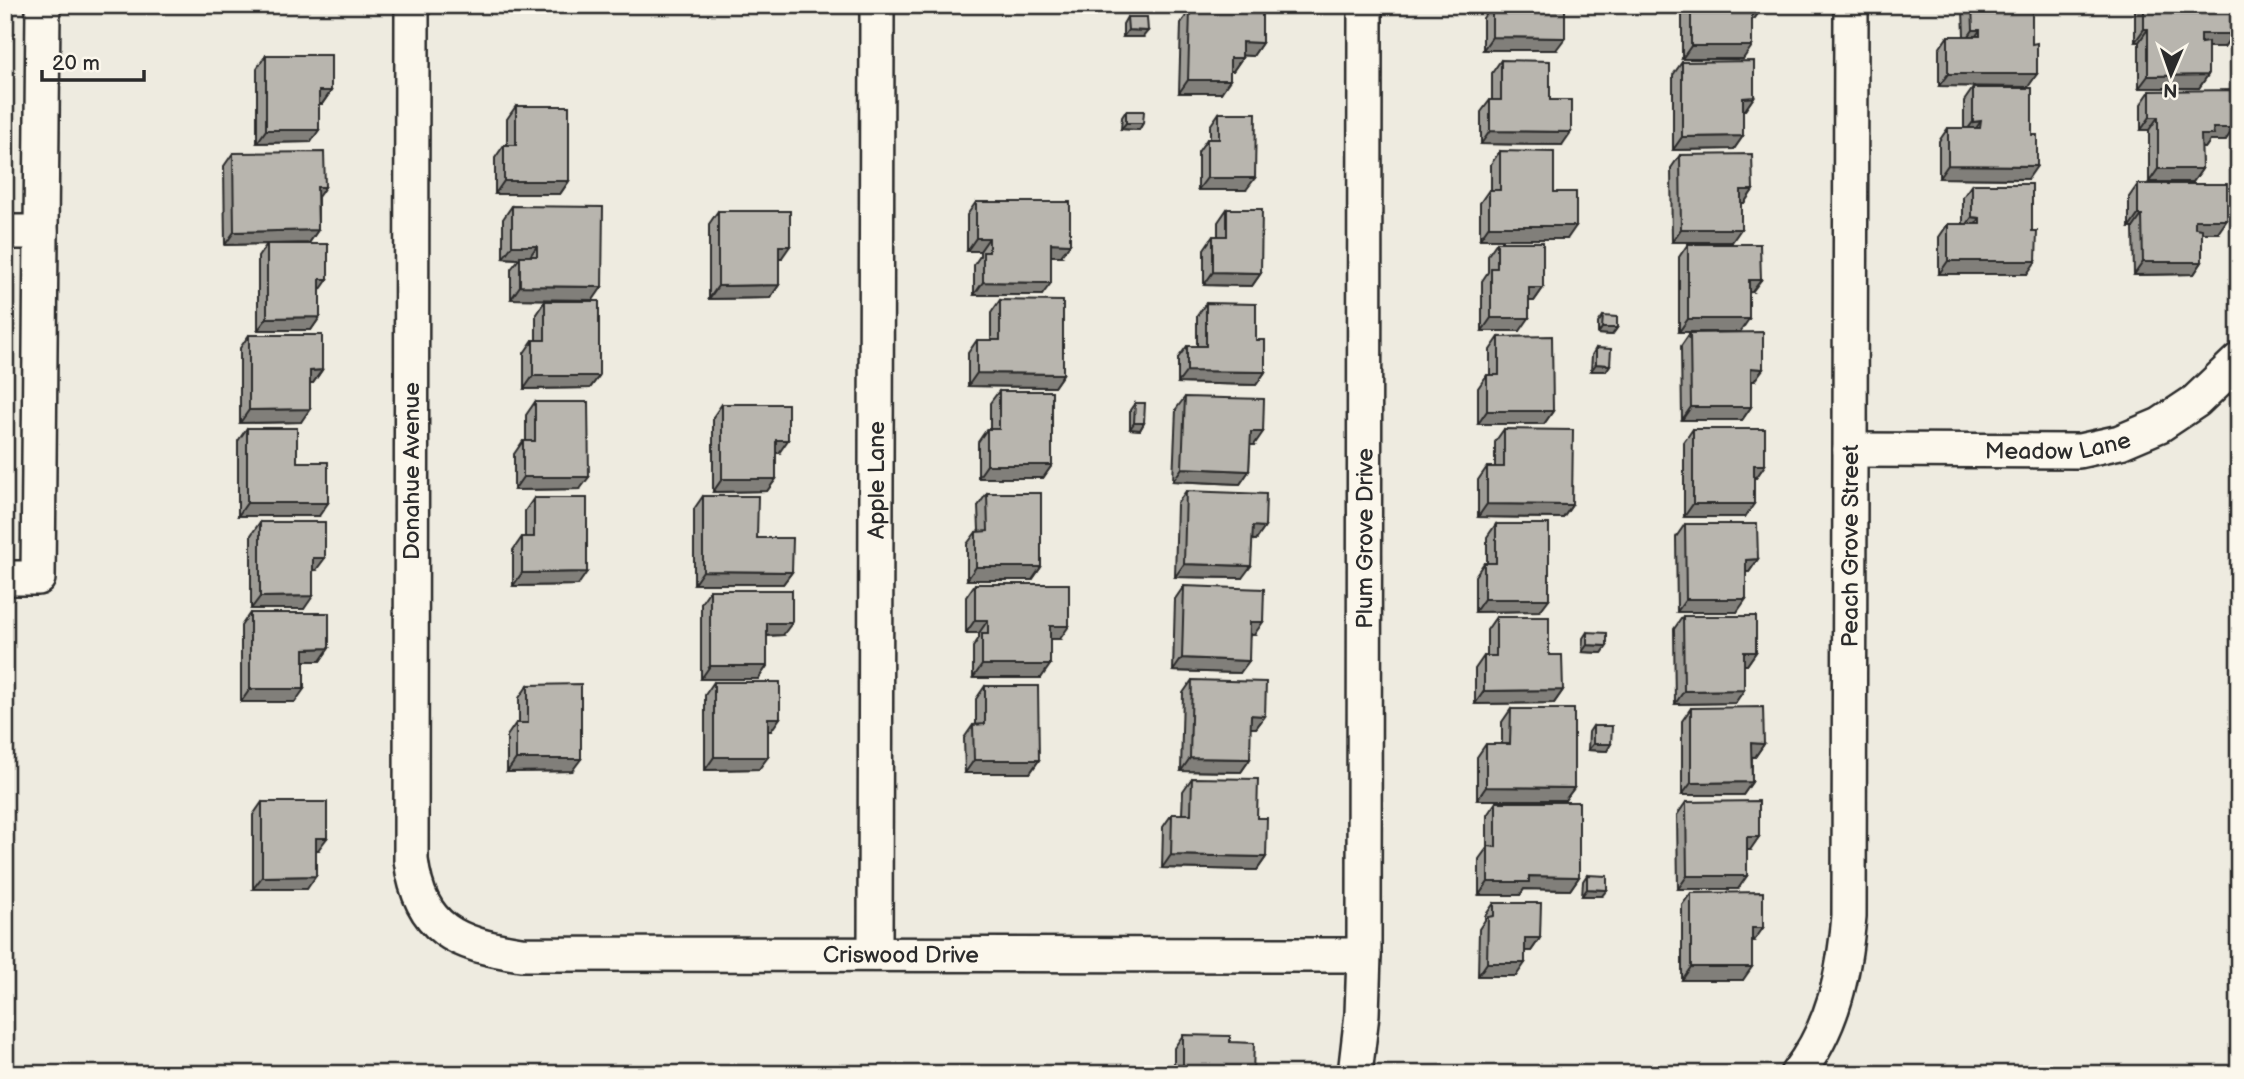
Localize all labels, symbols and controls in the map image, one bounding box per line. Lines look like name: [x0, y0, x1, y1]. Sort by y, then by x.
scale bar: [42, 38, 144, 82]
north arrow: [2136, 38, 2206, 108]
text: 20 m: [52, 51, 100, 76]
text: N: [2163, 78, 2178, 101]
street label: Donahue Avenue: [398, 382, 426, 560]
street label: Apple Lane: [863, 421, 891, 539]
street label: Meadow Lane: [1985, 426, 2135, 466]
street label: Peach Grove Street: [1837, 444, 1865, 647]
street label: Plum Grove Drive: [1351, 448, 1380, 629]
street label: Criswood Drive: [823, 941, 979, 970]

